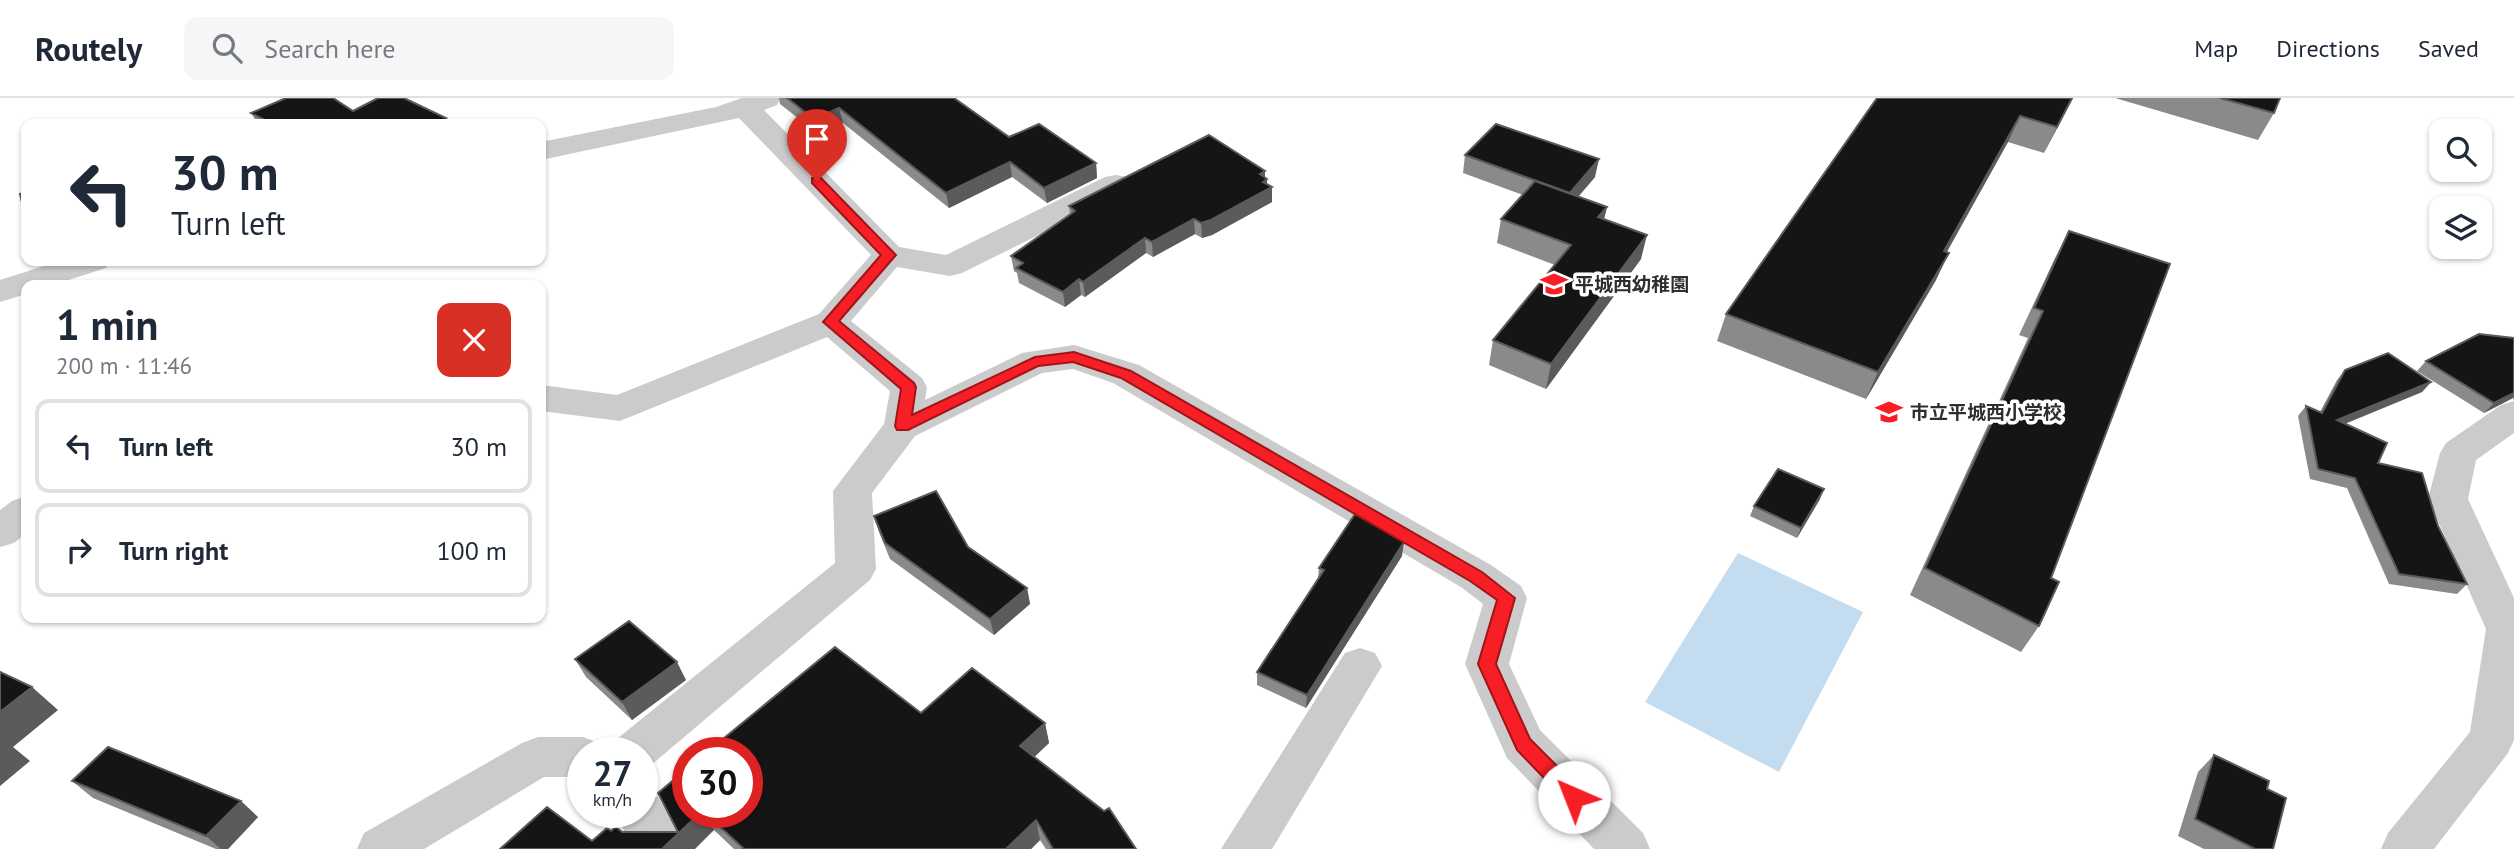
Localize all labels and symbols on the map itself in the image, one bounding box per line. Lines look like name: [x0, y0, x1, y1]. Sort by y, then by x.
pin: [787, 109, 847, 181]
school or university icon: 平城西幼稚園: [1539, 269, 1569, 299]
place label: 平城西幼稚園: [1575, 272, 1689, 296]
school or university icon: 市立平城西小学校: [1874, 397, 1904, 427]
place label: 市立平城西小学校: [1910, 400, 2062, 424]
speed limit sign: 30: [672, 737, 763, 828]
position arrow: [1537, 760, 1611, 834]

